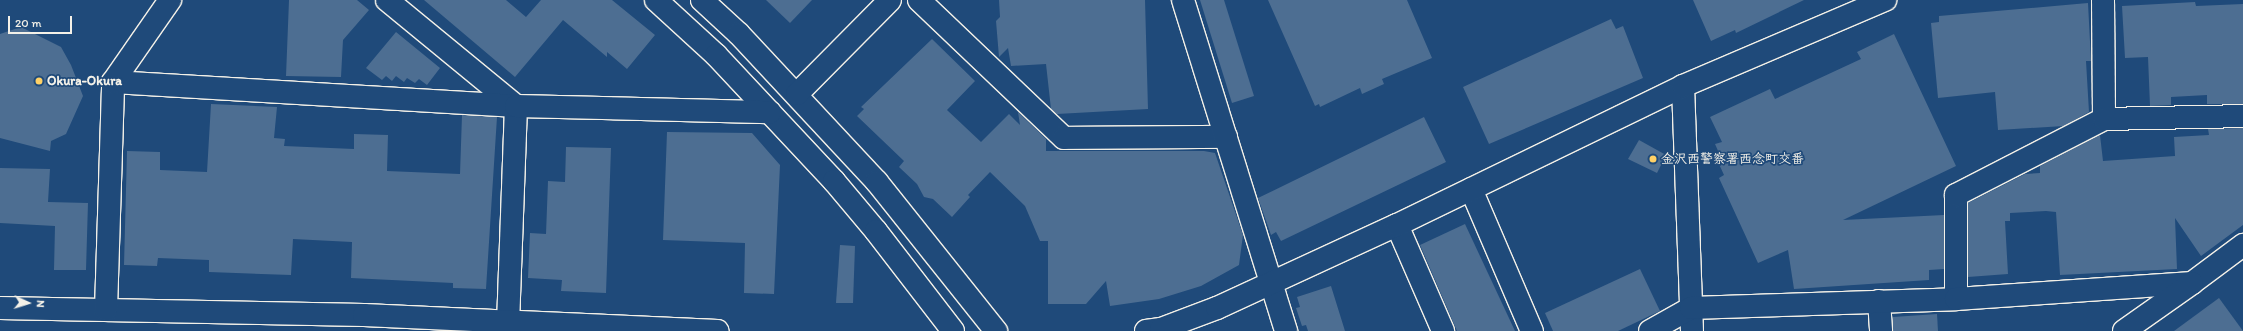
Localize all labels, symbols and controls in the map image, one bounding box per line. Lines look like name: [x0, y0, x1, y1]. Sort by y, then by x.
scale bar: [10, 8, 74, 34]
text: 20 m: [15, 16, 42, 30]
place label: Okura-Okura: [47, 73, 122, 89]
marker: Okura-Okura: [34, 76, 44, 86]
place label: 金沢西警察署西念町交番: [1661, 151, 1804, 167]
marker: 金沢西警察署西念町交番: [1648, 154, 1658, 164]
north arrow: [8, 283, 48, 323]
text: N: [34, 300, 47, 308]

